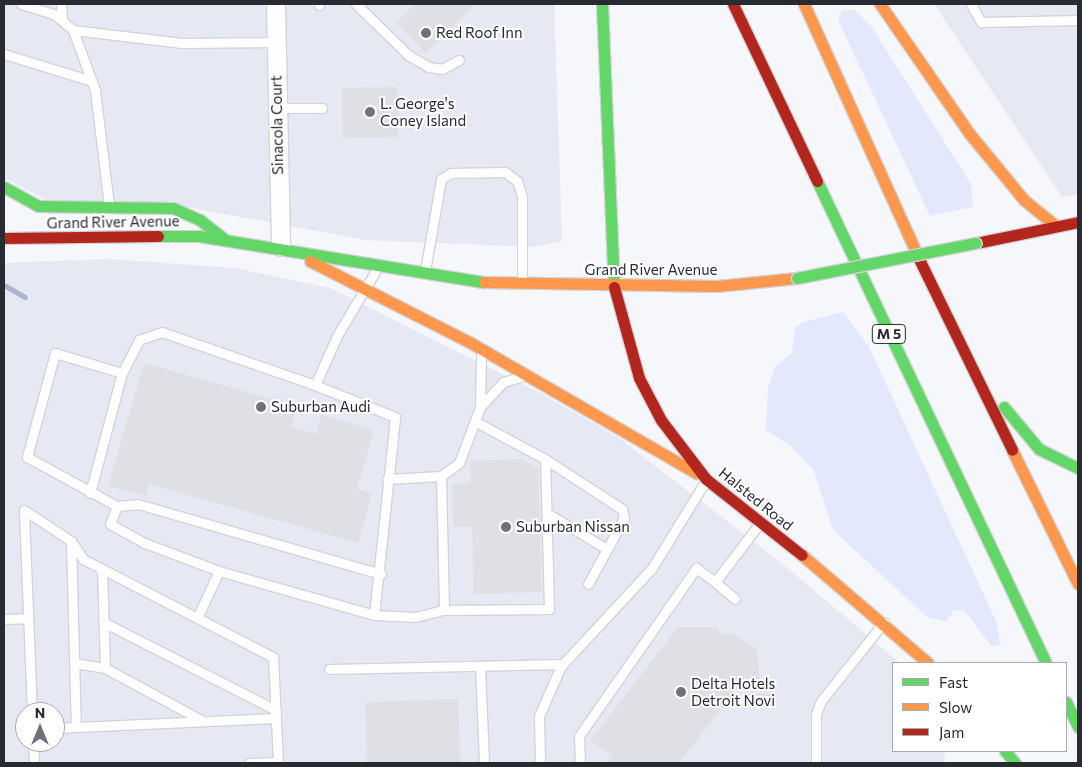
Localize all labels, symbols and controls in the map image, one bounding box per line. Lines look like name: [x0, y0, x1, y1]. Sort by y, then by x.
place label: Red Roof Inn: [436, 24, 523, 42]
marker: Red Roof Inn: [420, 27, 432, 39]
street label: Sinacola Court: [267, 75, 287, 175]
place label: L. George's Coney Island: [380, 94, 466, 129]
marker: L. George's Coney Island: [364, 106, 376, 118]
street label: Grand River Avenue: [46, 212, 180, 232]
street label: Grand River Avenue: [585, 261, 717, 279]
road number: M 5: [872, 322, 906, 346]
place label: Suburban Audi: [271, 398, 371, 416]
marker: Suburban Audi: [255, 401, 267, 413]
street label: Halsted Road: [715, 464, 797, 534]
place label: Suburban Nissan: [516, 518, 630, 536]
marker: Suburban Nissan: [500, 521, 512, 533]
legend: [892, 662, 1067, 752]
text: Fast: [939, 673, 968, 691]
place label: Delta Hotels Detroit Novi: [691, 674, 775, 709]
marker: Delta Hotels Detroit Novi: [675, 686, 687, 698]
text: Slow: [939, 698, 972, 716]
north arrow: [15, 702, 65, 752]
text: N: [35, 704, 45, 721]
text: Jam: [939, 723, 964, 741]

